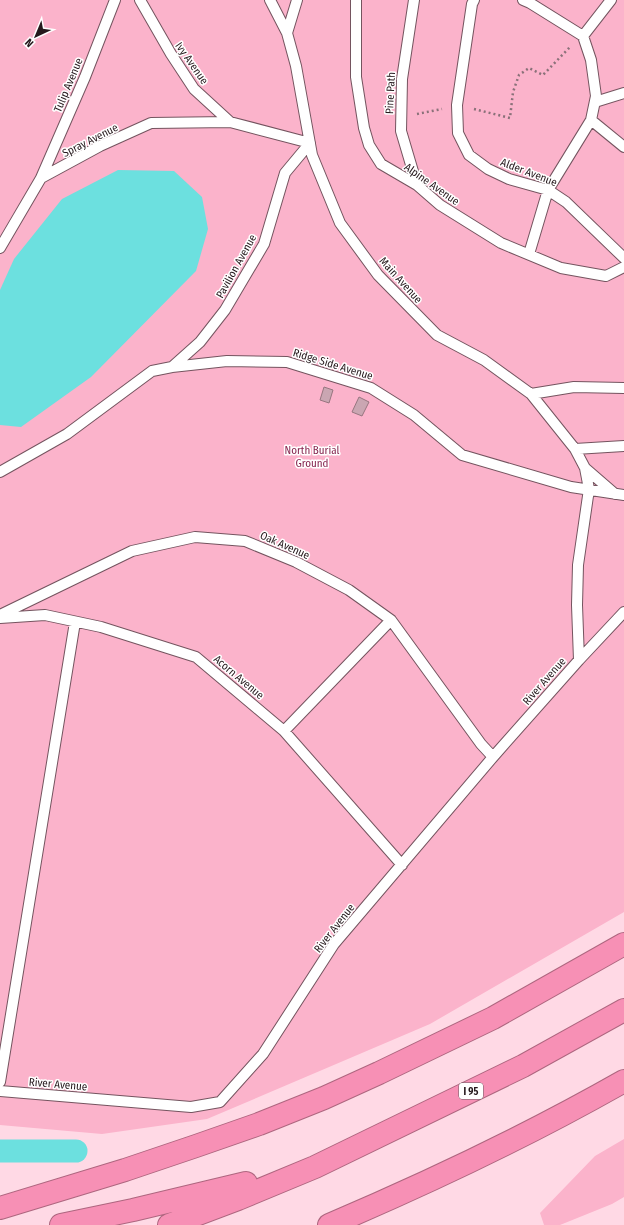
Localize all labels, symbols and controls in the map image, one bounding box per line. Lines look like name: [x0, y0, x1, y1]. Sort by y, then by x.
north arrow: [16, 16, 56, 56]
text: N: [23, 36, 36, 50]
street label: Ivy Avenue: [172, 40, 211, 87]
street label: Tulip Avenue: [51, 56, 86, 114]
street label: Pine Path: [383, 72, 398, 114]
street label: Spray Avenue: [60, 121, 120, 160]
street label: Alder Avenue: [499, 156, 559, 189]
street label: Alpine Avenue: [402, 161, 462, 208]
street label: Pavilion Avenue: [214, 232, 259, 300]
street label: Main Avenue: [377, 255, 425, 306]
street label: Ridge Side Avenue: [291, 346, 374, 383]
park label: North Burial Ground: [285, 444, 340, 470]
street label: Oak Avenue: [258, 529, 312, 562]
street label: Acorn Avenue: [211, 653, 266, 702]
street label: River Avenue: [520, 655, 568, 708]
street label: River Avenue: [311, 901, 358, 955]
street label: River Avenue: [28, 1075, 88, 1094]
road number: I 95: [459, 1083, 483, 1099]

